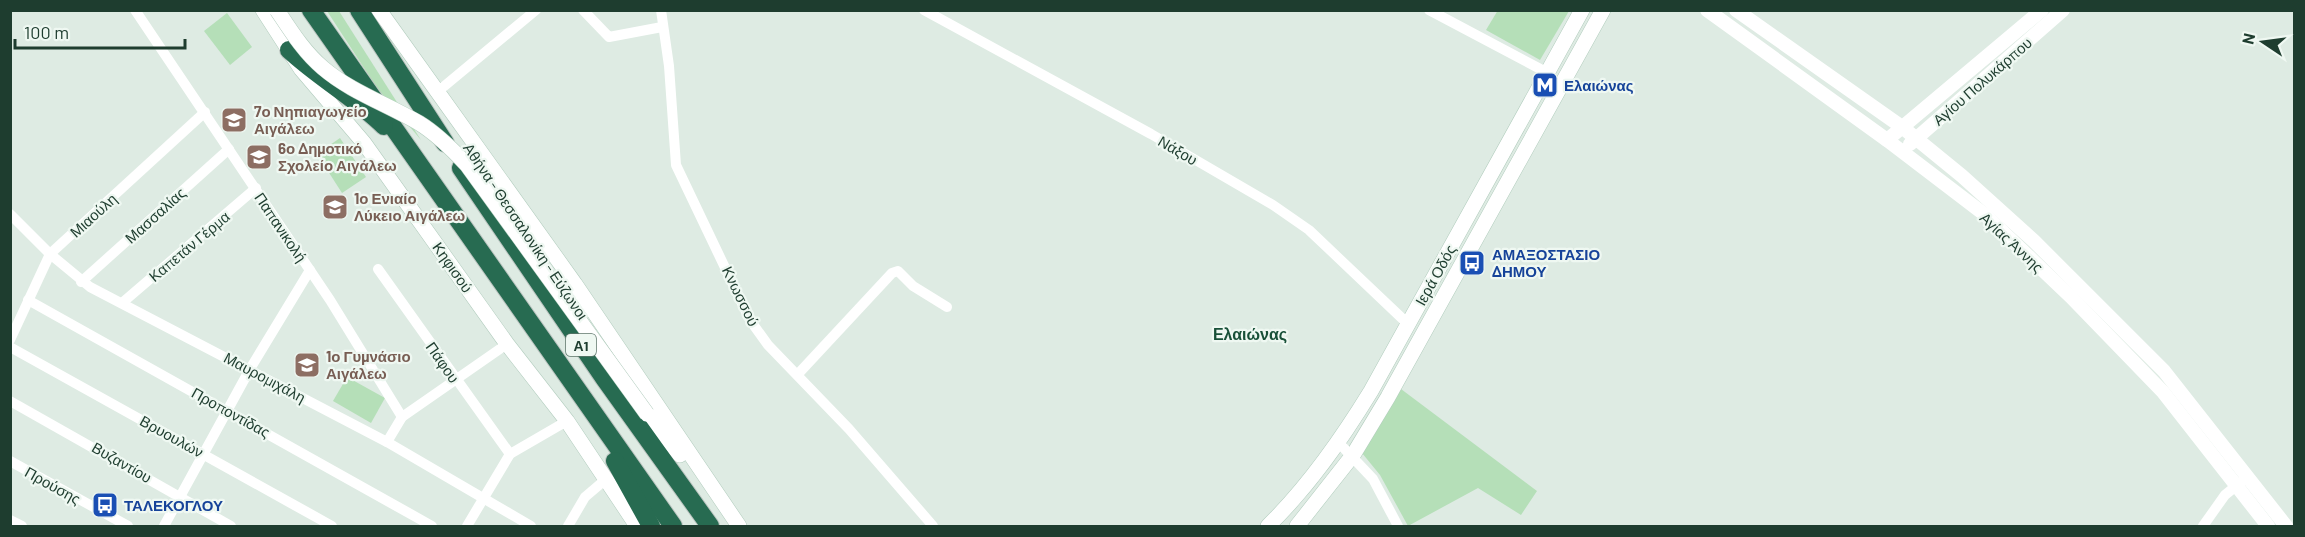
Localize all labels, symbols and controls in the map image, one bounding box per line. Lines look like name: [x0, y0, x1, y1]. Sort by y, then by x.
scale bar: [15, 12, 184, 50]
north arrow: [2233, 12, 2293, 72]
text: 100 m: [24, 21, 69, 43]
text: N: [2237, 31, 2258, 46]
street label: Αγίου Πολυκάρπου: [1929, 33, 2035, 129]
metro station icon: Ελαιώνας: [1530, 70, 1560, 100]
place label: Ελαιώνας: [1564, 76, 1634, 94]
place label: 7ο Νηπιαγωγείο Αιγάλεω: [254, 102, 367, 137]
school or university icon: 7ο Νηπιαγωγείο Αιγάλεω: [219, 105, 249, 135]
street label: Νάξου: [1155, 132, 1201, 168]
place label: 6ο Δημοτικό Σχολείο Αιγάλεω: [278, 139, 397, 174]
street label: Αθήνα - Θεσσαλονίκη - Εύζωνοι: [460, 139, 592, 323]
school or university icon: 6ο Δημοτικό Σχολείο Αιγάλεω: [244, 142, 274, 172]
street label: Μασσαλίας: [121, 183, 189, 247]
street label: Μιαούλη: [66, 189, 120, 241]
street label: Παπανικολή: [251, 189, 311, 265]
place label: 1ο Ενιαίο Λύκειο Αιγάλεω: [354, 189, 466, 224]
school or university icon: 1ο Ενιαίο Λύκειο Αιγάλεω: [320, 192, 350, 222]
street label: Καπετάν Γέρμα: [145, 207, 233, 285]
street label: Αγίας Άννης: [1977, 208, 2047, 276]
street label: Κηφισού: [429, 238, 477, 296]
street label: Ιερά Οδός: [1411, 241, 1459, 309]
place label: ΑΜΑΞΟΣΤΑΣΙΟ ΔΗΜΟΥ: [1492, 245, 1601, 280]
bus stop icon: ΑΜΑΞΟΣΤΑΣΙΟ ΔΗΜΟΥ: [1457, 248, 1487, 278]
street label: Κνωσσού: [719, 263, 763, 329]
district label: Ελαιώνας: [1213, 324, 1287, 344]
road number: Α1: [566, 334, 596, 356]
street label: Πάφου: [422, 338, 464, 386]
place label: 1ο Γυμνάσιο Αιγάλεω: [326, 347, 411, 382]
street label: Μαυρομιχάλη: [221, 348, 309, 406]
school or university icon: 1ο Γυμνάσιο Αιγάλεω: [292, 350, 322, 380]
street label: Προποντίδας: [189, 383, 273, 441]
street label: Βρυουλών: [137, 411, 207, 461]
street label: Βυζαντίου: [89, 438, 155, 486]
street label: Προύσης: [22, 462, 84, 508]
bus stop icon: ΤΑΛΕΚΟΓΛΟΥ: [90, 490, 120, 520]
place label: ΤΑΛΕΚΟΓΛΟΥ: [124, 496, 223, 514]

